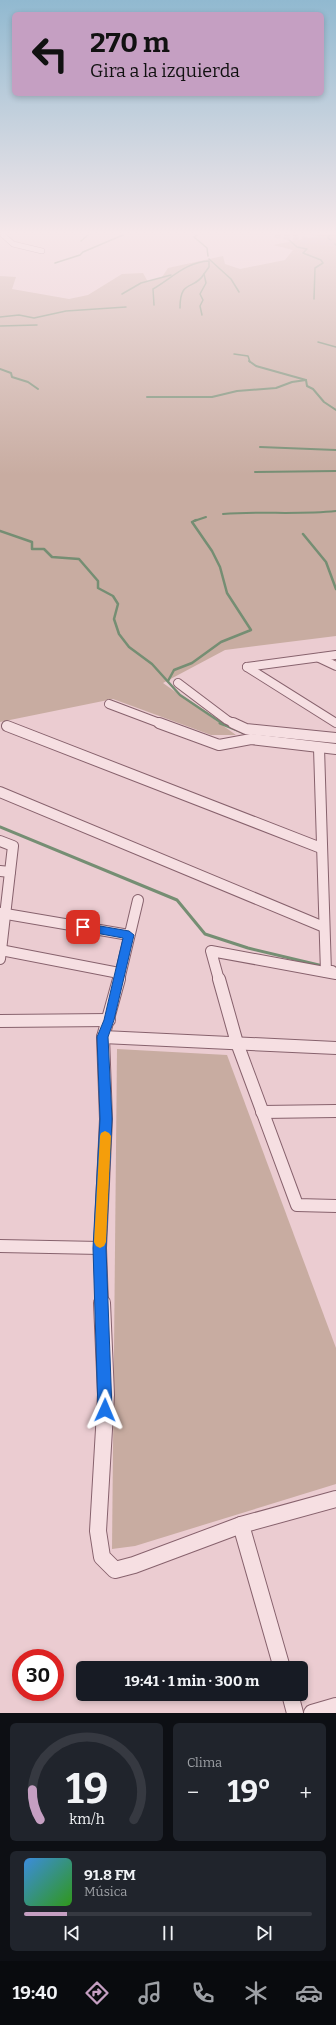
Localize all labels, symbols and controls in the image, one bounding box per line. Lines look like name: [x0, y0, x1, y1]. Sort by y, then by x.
text: 270 m: [90, 26, 170, 59]
icon: left: [24, 28, 76, 80]
text: Gira a la izquierda: [90, 60, 240, 82]
pin: [66, 910, 100, 944]
icon: arrive: [72, 916, 94, 938]
position arrow: [84, 1389, 126, 1431]
speed limit sign: 30: [12, 1649, 64, 1701]
text: 19:41 · 1 min · 300 m: [125, 1672, 259, 1690]
text: Clima: [187, 1755, 222, 1770]
text: 19: [65, 1764, 108, 1814]
text: 19°: [227, 1774, 271, 1810]
text: −: [187, 1779, 199, 1806]
text: +: [299, 1779, 312, 1806]
text: km/h: [69, 1811, 104, 1828]
text: 91.8 FM: [84, 1866, 136, 1884]
text: Música: [84, 1884, 127, 1899]
icon: previous: [61, 1922, 83, 1944]
icon: pause: [157, 1922, 179, 1944]
icon: next: [253, 1922, 275, 1944]
icon: directions: [83, 1979, 111, 2007]
icon: music: [136, 1979, 164, 2007]
icon: phone: [189, 1979, 217, 2007]
icon: climate: [242, 1979, 270, 2007]
icon: car: [295, 1979, 323, 2007]
text: 19:40: [13, 1982, 58, 2004]

